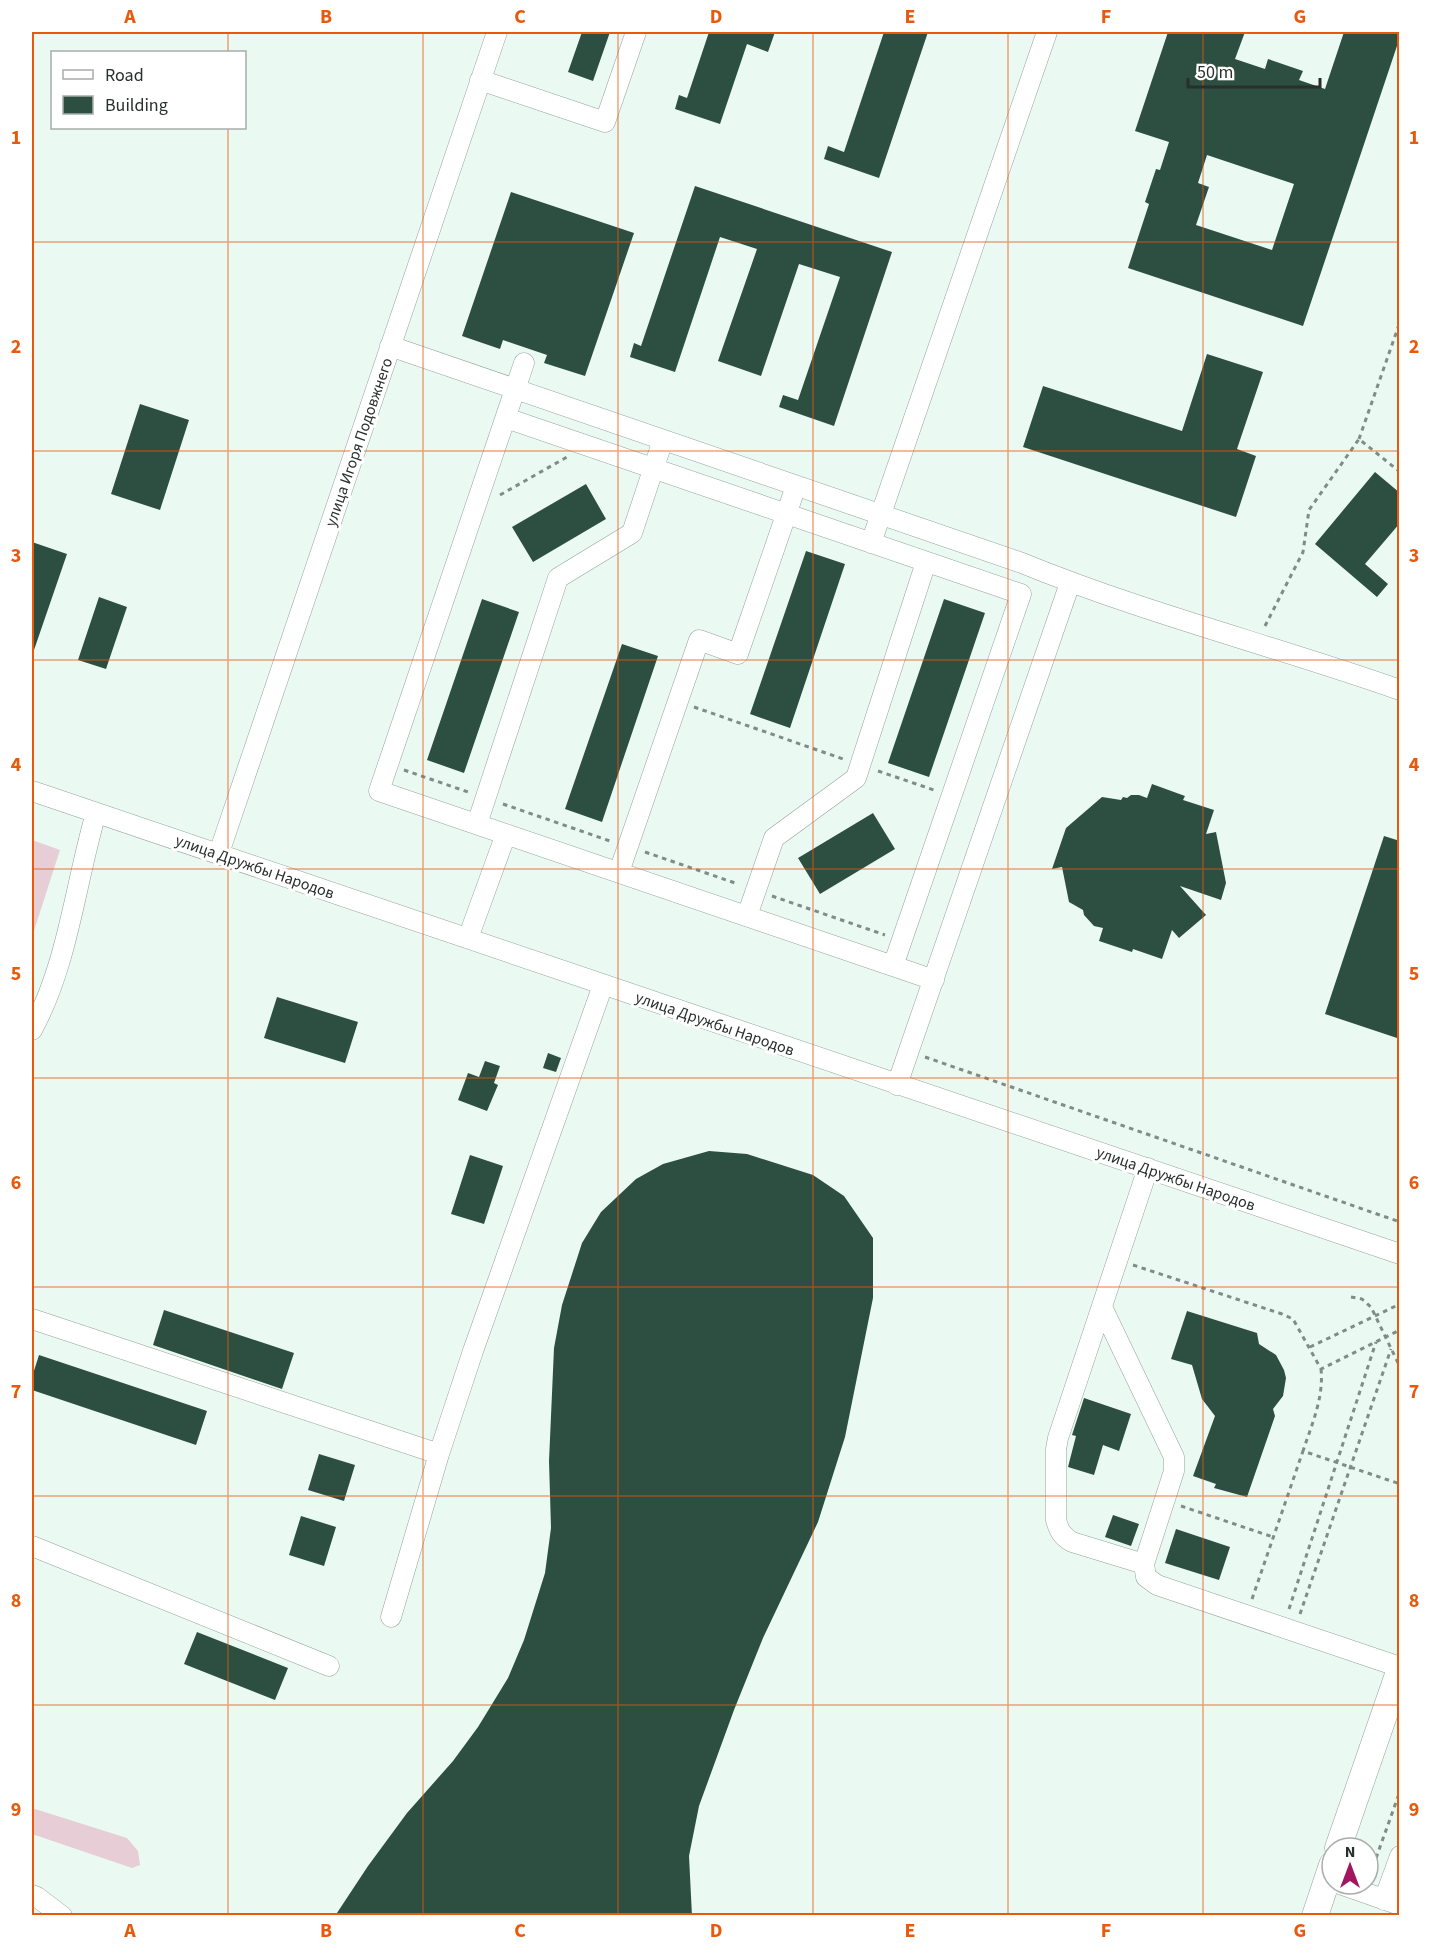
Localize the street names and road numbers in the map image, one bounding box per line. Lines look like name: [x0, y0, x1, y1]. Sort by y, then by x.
street label: улица Игоря Подовжнего: [320, 355, 398, 530]
street label: улица Дружбы Народов: [172, 829, 337, 905]
street label: улица Дружбы Народов: [632, 986, 797, 1062]
street label: улица Дружбы Народов: [1093, 1141, 1258, 1217]

